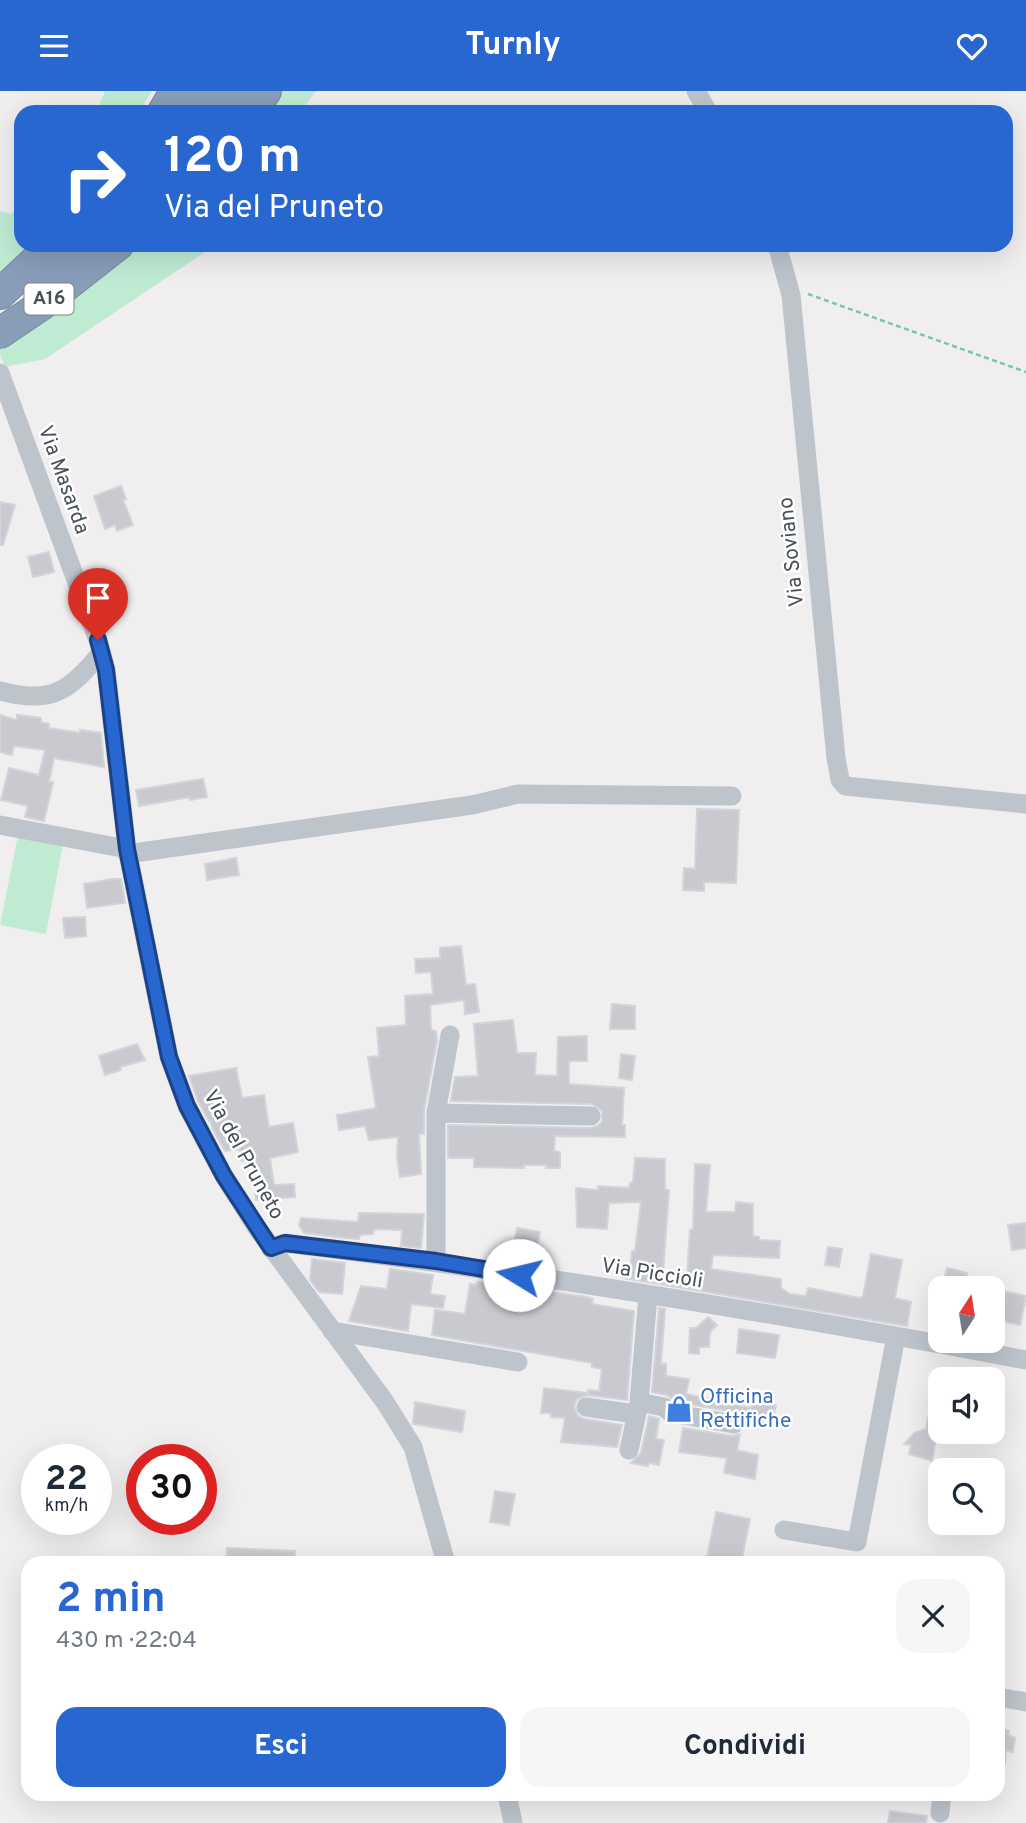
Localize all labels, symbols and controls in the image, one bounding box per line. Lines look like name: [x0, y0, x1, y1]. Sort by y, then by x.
text: Turnly: [465, 26, 561, 66]
icon: menu: [35, 27, 73, 65]
icon: heart: [953, 27, 991, 65]
text: 120 m: [164, 128, 301, 190]
icon: right: [49, 133, 140, 224]
text: Via del Pruneto: [164, 189, 384, 229]
road number: A16: [24, 283, 74, 315]
street label: Via Masarda: [31, 422, 95, 538]
street label: Via Soviano: [773, 496, 811, 608]
pin: [68, 568, 128, 640]
icon: arrive: [79, 579, 117, 617]
street label: Via del Pruneto: [196, 1085, 290, 1225]
position arrow: [482, 1238, 556, 1312]
street label: Via Piccioli: [599, 1253, 705, 1295]
north arrow: [928, 1276, 1004, 1353]
map controls: [928, 1276, 1005, 1535]
button: sound: [928, 1367, 1005, 1444]
place label: Officina Rettifiche: [700, 1384, 791, 1435]
shop icon: Officina Rettifiche: [664, 1394, 694, 1424]
speed limit sign: 30: [126, 1444, 217, 1535]
text: 22: [45, 1458, 88, 1502]
button: search: [928, 1458, 1005, 1535]
text: km/h: [45, 1495, 88, 1518]
text: 2 min: [56, 1574, 166, 1627]
button: close: [896, 1579, 970, 1653]
text: 430 m · 22:04: [56, 1627, 197, 1656]
button: Esci: [56, 1707, 506, 1787]
button: Condividi: [520, 1707, 970, 1787]

